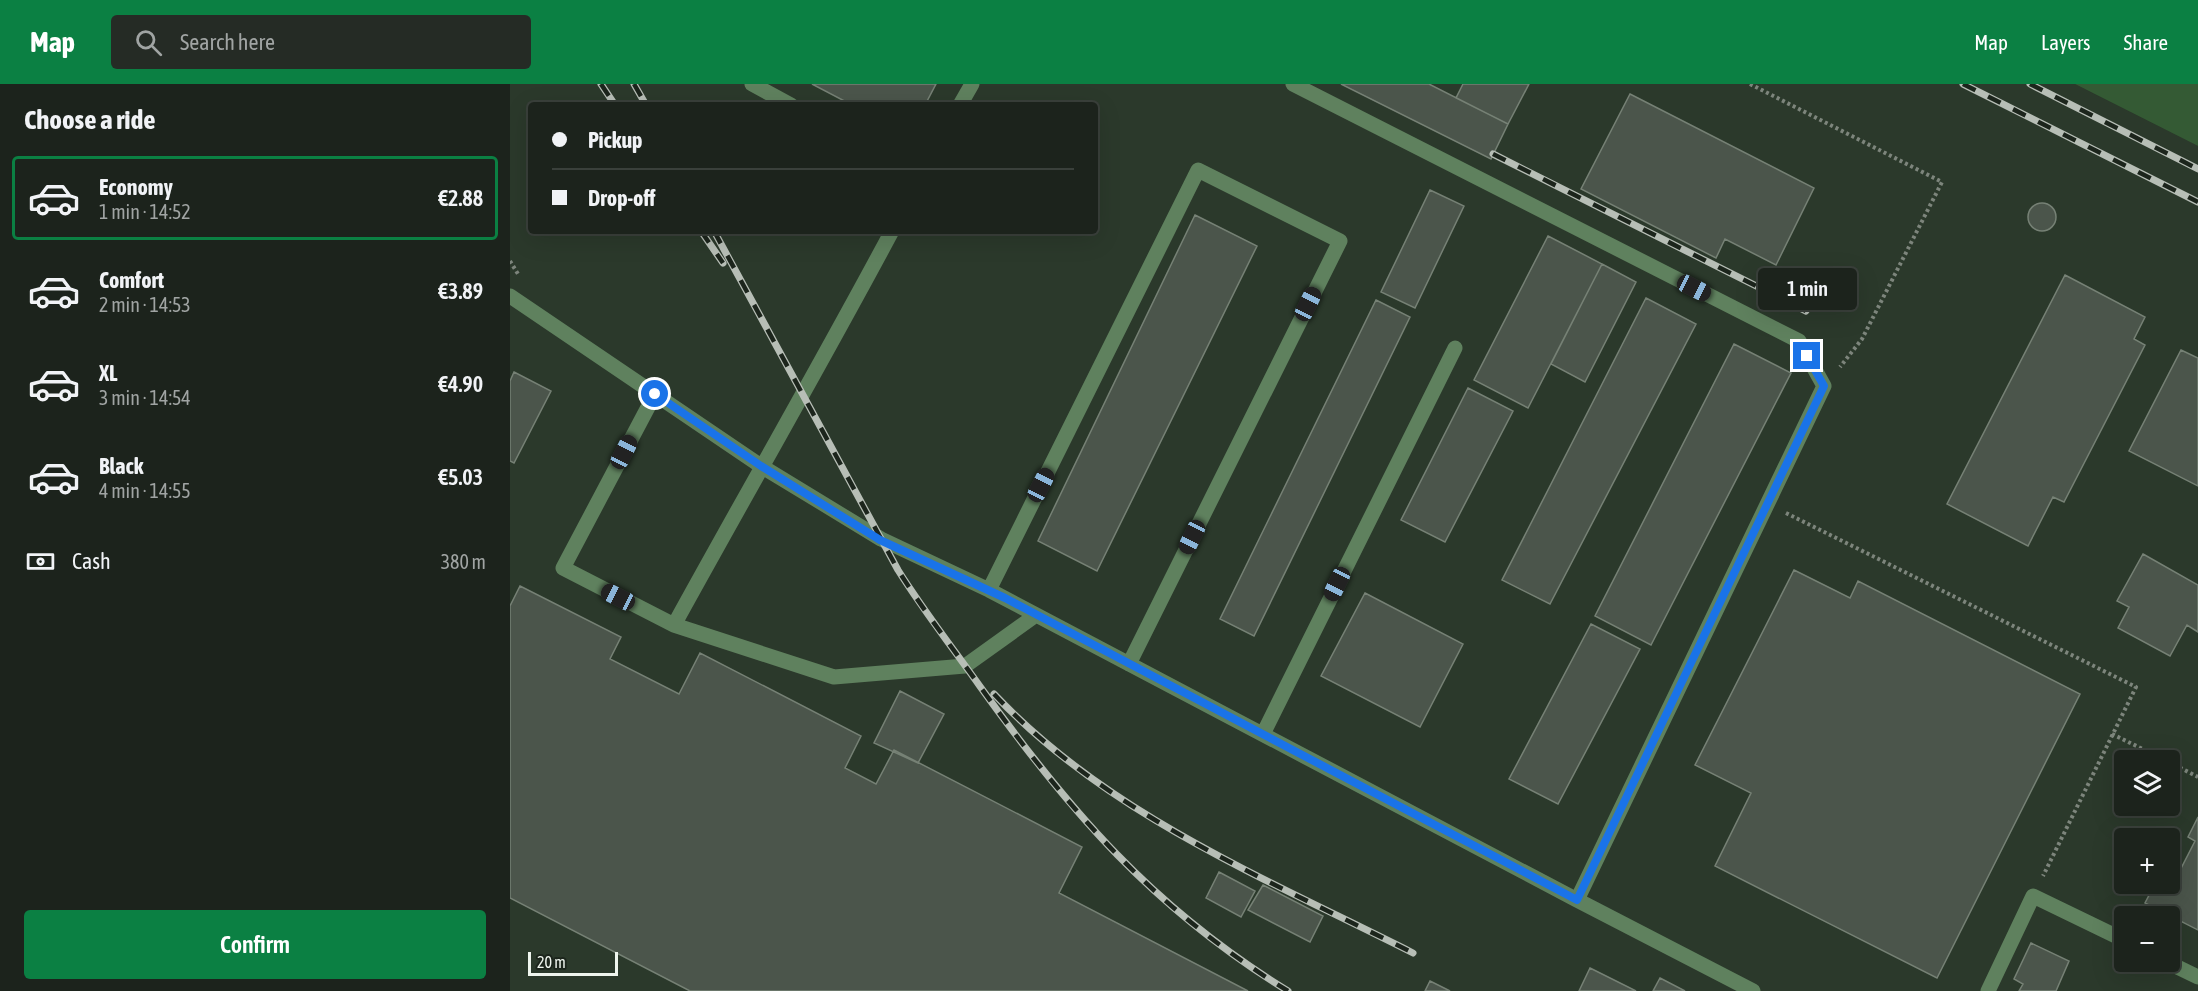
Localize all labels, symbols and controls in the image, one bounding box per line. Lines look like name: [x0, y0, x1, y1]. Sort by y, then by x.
search box: [111, 15, 531, 69]
text: Map: [30, 26, 75, 58]
icon: search: [132, 26, 165, 59]
text: Search here: [180, 29, 275, 55]
text: Map: [1974, 30, 2008, 54]
text: Layers: [2041, 30, 2091, 54]
text: Share: [2124, 30, 2168, 54]
text: Choose a ride: [24, 104, 156, 135]
text: Pickup: [588, 127, 643, 153]
icon: car: [27, 171, 81, 225]
text: Economy: [99, 174, 173, 200]
text: €2.88: [438, 185, 483, 211]
text: Drop-off: [588, 185, 655, 211]
text: 1 min · 14:52: [99, 200, 191, 223]
icon: car: [27, 264, 81, 318]
text: Comfort: [99, 267, 164, 293]
callout: 1 min: [1758, 269, 1856, 311]
car: [1674, 272, 1714, 304]
text: 1 min: [1787, 277, 1828, 300]
text: €3.89: [438, 278, 483, 304]
car: [1292, 284, 1324, 324]
text: 2 min · 14:53: [99, 293, 191, 316]
route end: [1793, 342, 1820, 369]
icon: car: [27, 357, 81, 411]
text: XL: [99, 360, 117, 386]
text: €4.90: [438, 371, 483, 397]
route start: [641, 380, 668, 407]
text: 3 min · 14:54: [99, 386, 191, 409]
car: [608, 432, 640, 472]
icon: car: [27, 450, 81, 504]
text: Black: [99, 453, 143, 479]
text: €5.03: [438, 464, 483, 490]
car: [1025, 465, 1057, 505]
text: 4 min · 14:55: [99, 479, 191, 502]
car: [1176, 517, 1208, 557]
icon: cash: [24, 545, 57, 578]
text: Cash: [72, 548, 111, 574]
text: 380 m: [441, 550, 486, 573]
car: [1321, 564, 1353, 604]
car: [598, 581, 638, 613]
map controls: [2114, 750, 2180, 972]
button: layers: [2114, 750, 2180, 816]
button: +: [2114, 828, 2180, 894]
button: −: [2114, 906, 2180, 972]
button: Confirm: [24, 910, 486, 979]
scale bar: [528, 949, 618, 976]
text: 20 m: [537, 953, 566, 971]

